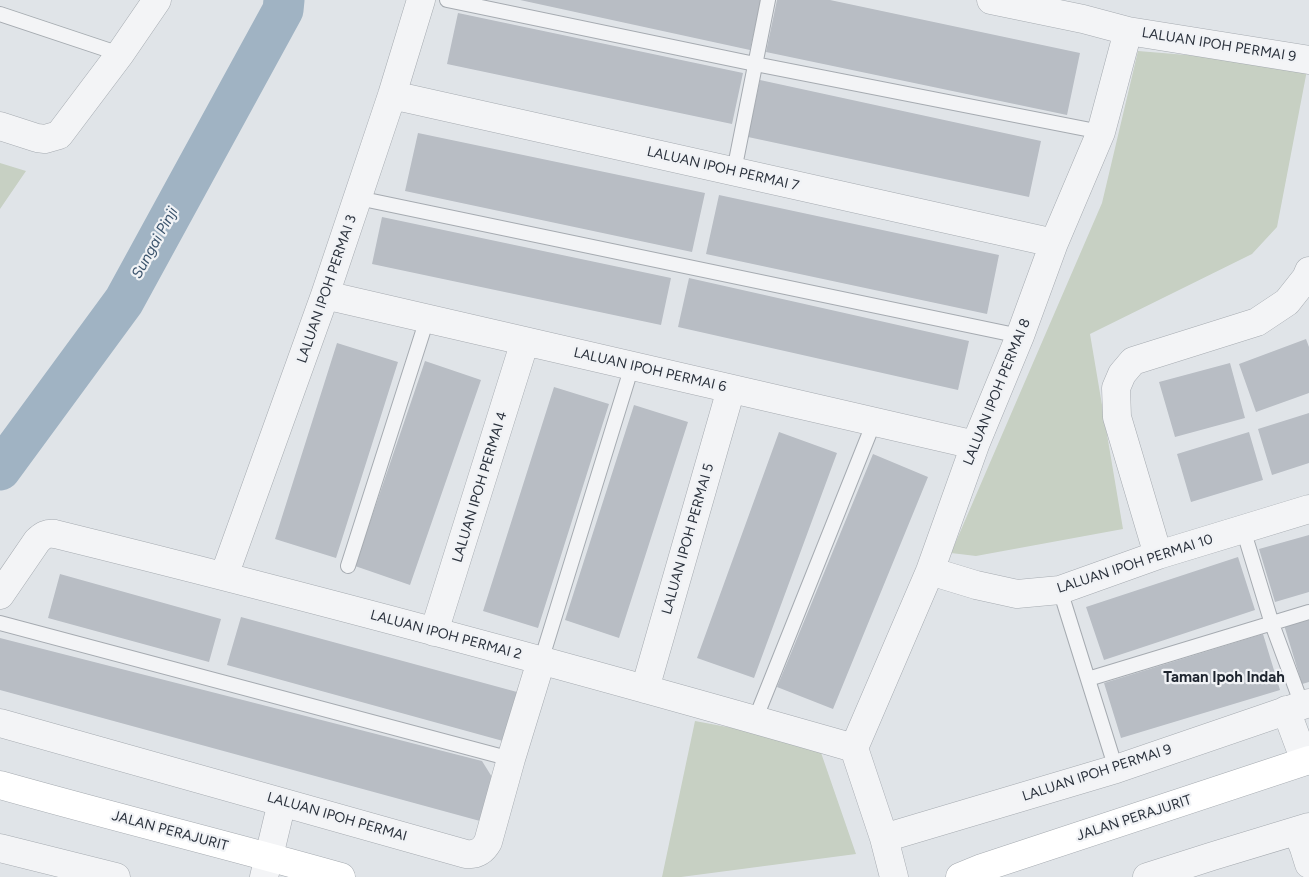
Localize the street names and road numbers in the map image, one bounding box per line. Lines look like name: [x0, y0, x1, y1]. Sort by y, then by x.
street label: LALUAN IPOH PERMAI 9: [1141, 24, 1297, 66]
street label: LALUAN IPOH PERMAI 7: [645, 143, 801, 195]
street label: LALUAN IPOH PERMAI 3: [294, 213, 360, 365]
street label: LALUAN IPOH PERMAI 8: [960, 316, 1034, 468]
street label: LALUAN IPOH PERMAI 6: [572, 344, 728, 396]
street label: LALUAN IPOH PERMAI 4: [449, 410, 511, 564]
street label: LALUAN IPOH PERMAI 5: [658, 462, 718, 616]
street label: LALUAN IPOH PERMAI 10: [1055, 531, 1215, 597]
street label: LALUAN IPOH PERMAI 2: [368, 607, 524, 663]
street label: LALUAN IPOH PERMAI 9: [1020, 741, 1174, 805]
street label: LALUAN IPOH PERMAI: [265, 789, 409, 845]
street label: JALAN PERAJURIT: [1074, 792, 1194, 844]
street label: JALAN PERAJURIT: [110, 807, 230, 855]

